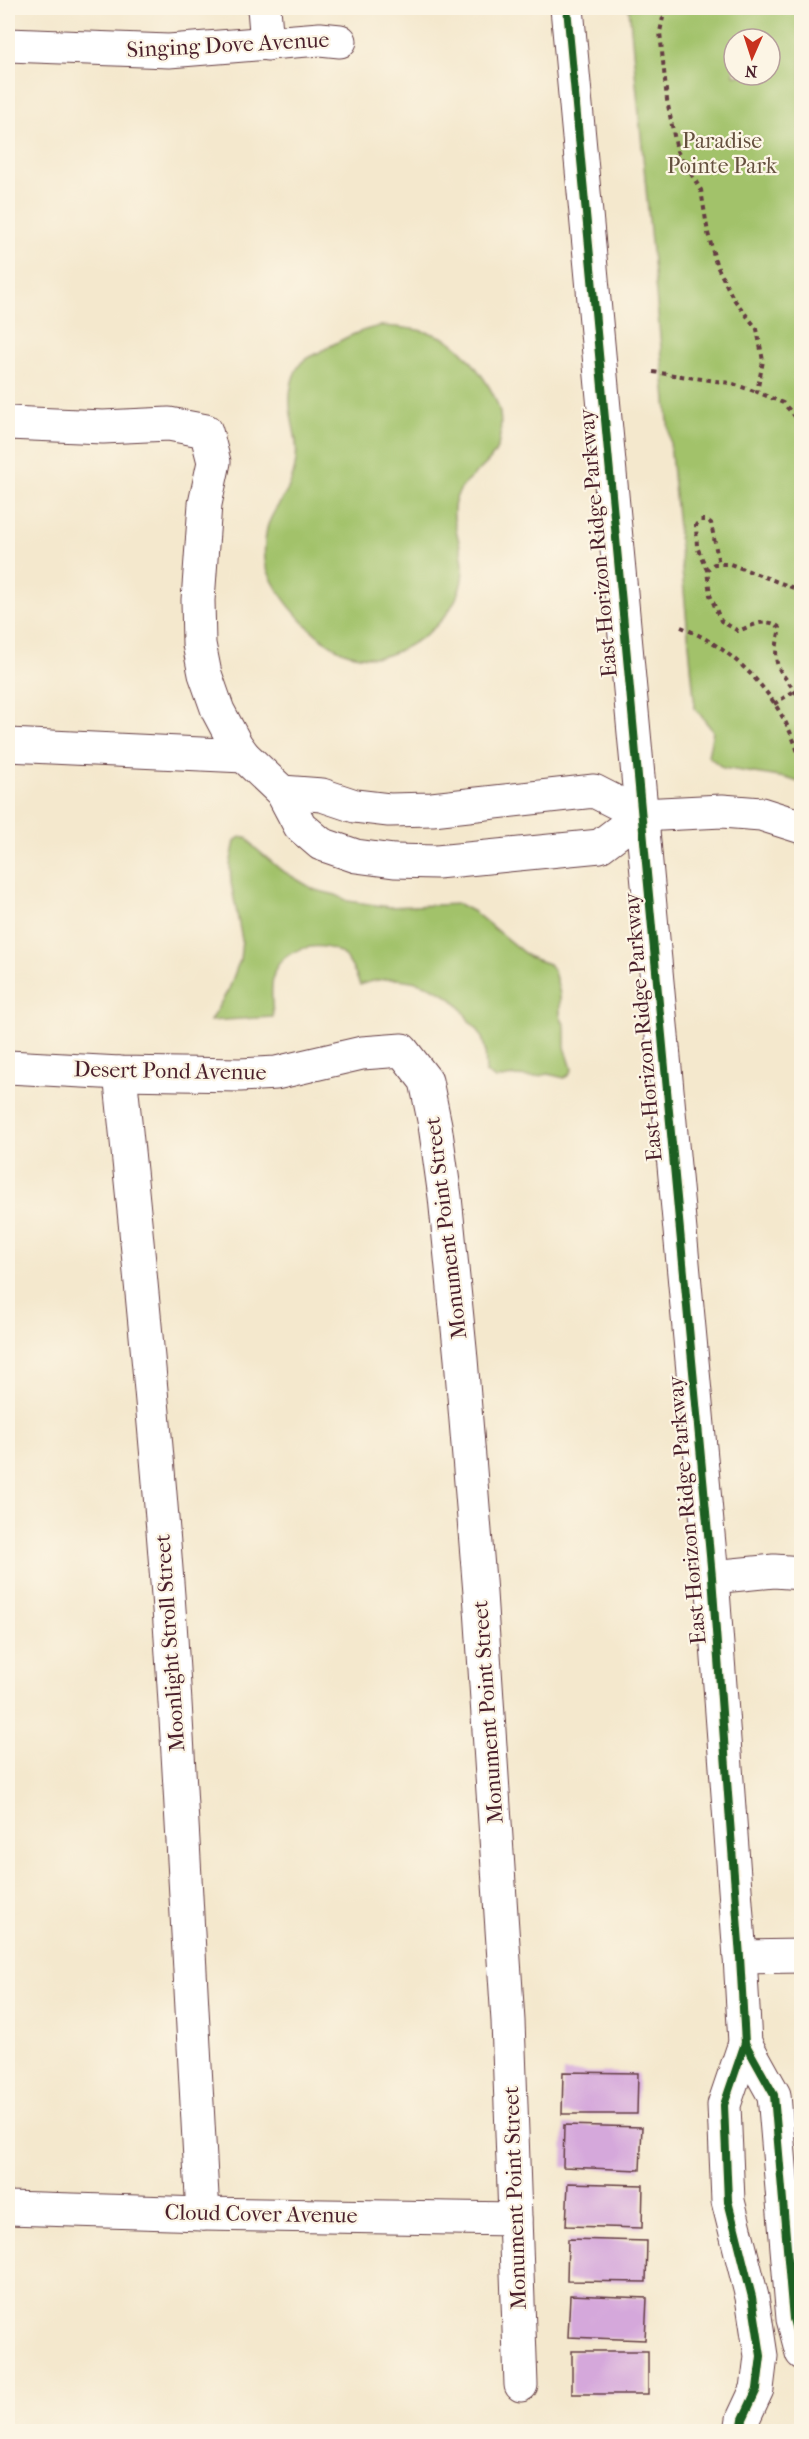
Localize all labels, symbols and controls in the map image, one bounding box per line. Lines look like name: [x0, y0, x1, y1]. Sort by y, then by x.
street label: Singing Dove Avenue: [126, 27, 330, 63]
north arrow: [722, 27, 782, 87]
text: N: [744, 62, 758, 81]
park label: Paradise Pointe Park: [667, 128, 778, 179]
street label: East Horizon Ridge Parkway: [573, 406, 623, 678]
street label: East Horizon Ridge Parkway: [618, 890, 668, 1162]
street label: Desert Pond Avenue: [73, 1056, 267, 1086]
street label: Monument Point Street: [419, 1115, 473, 1341]
street label: East Horizon Ridge Parkway: [662, 1373, 712, 1645]
street label: Moonlight Stroll Street: [149, 1533, 191, 1753]
street label: Monument Point Street: [467, 1599, 509, 1824]
street label: Monument Point Street: [498, 2086, 532, 2310]
street label: Cloud Cover Avenue: [164, 2199, 358, 2229]

